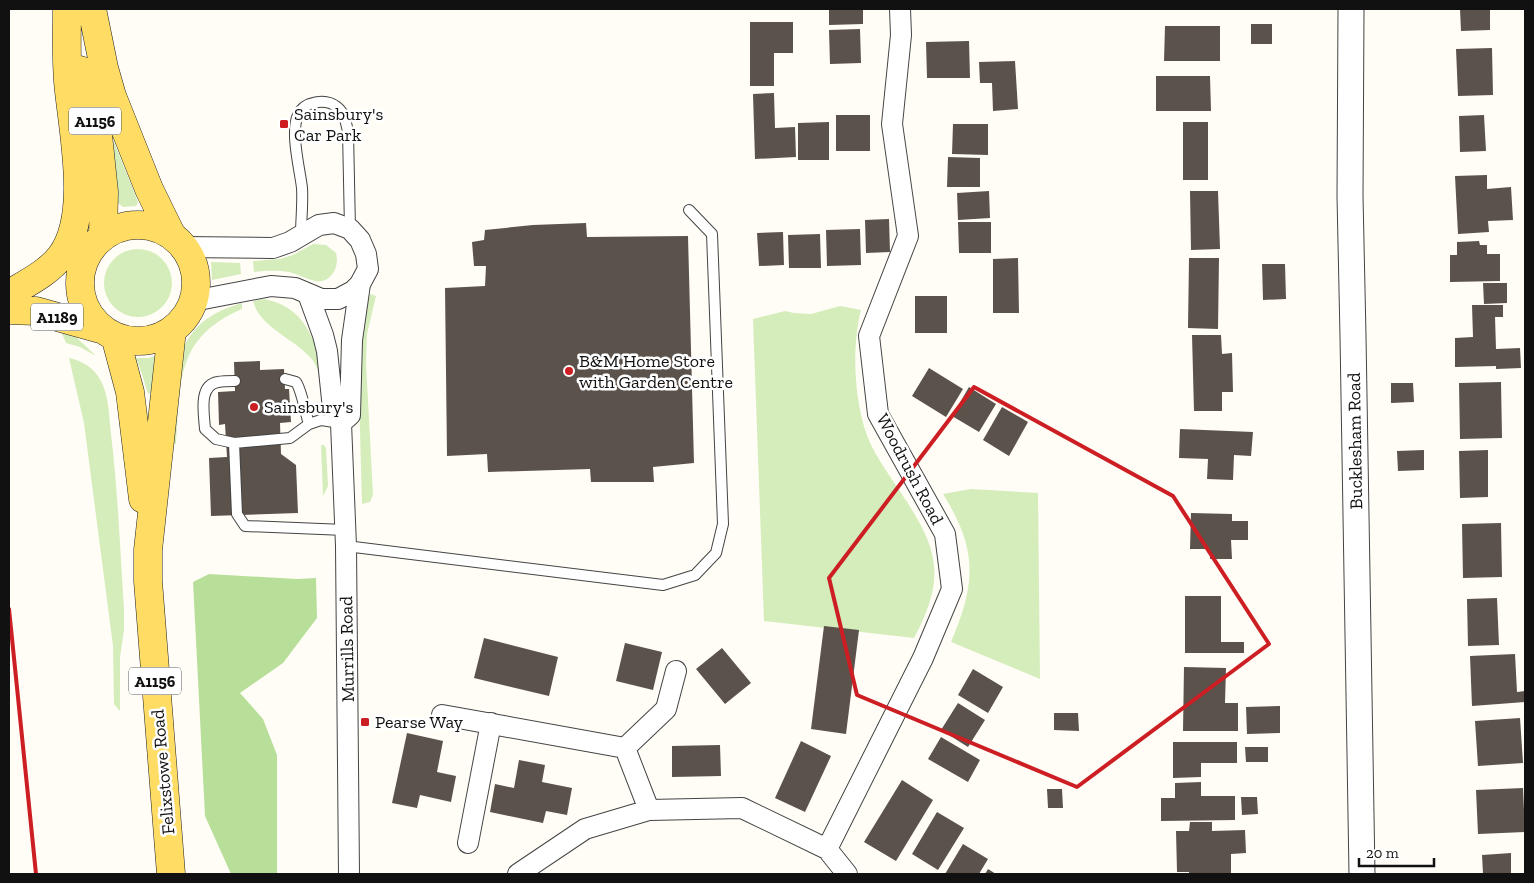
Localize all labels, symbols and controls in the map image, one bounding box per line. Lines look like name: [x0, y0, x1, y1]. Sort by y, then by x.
place label: Sainsbury's Car Park: [294, 103, 383, 146]
road number: A1156: [69, 108, 121, 134]
marker: Sainsbury's Car Park: [278, 118, 290, 130]
road number: A1189: [31, 304, 83, 330]
place label: B&M Home Store with Garden Centre: [579, 350, 733, 393]
marker: B&M Home Store with Garden Centre: [563, 365, 575, 377]
street label: Bucklesham Road: [1343, 372, 1367, 510]
place label: Sainsbury's: [264, 396, 353, 418]
marker: Sainsbury's: [248, 401, 260, 413]
street label: Woodrush Road: [872, 410, 949, 528]
street label: Murrills Road: [335, 596, 359, 702]
road number: A1156: [129, 668, 181, 694]
street label: Felixstowe Road: [147, 708, 179, 836]
place label: Pearse Way: [375, 711, 464, 733]
marker: Pearse Way: [359, 716, 371, 728]
scale bar: [1359, 836, 1434, 868]
text: 20 m: [1366, 844, 1399, 862]

